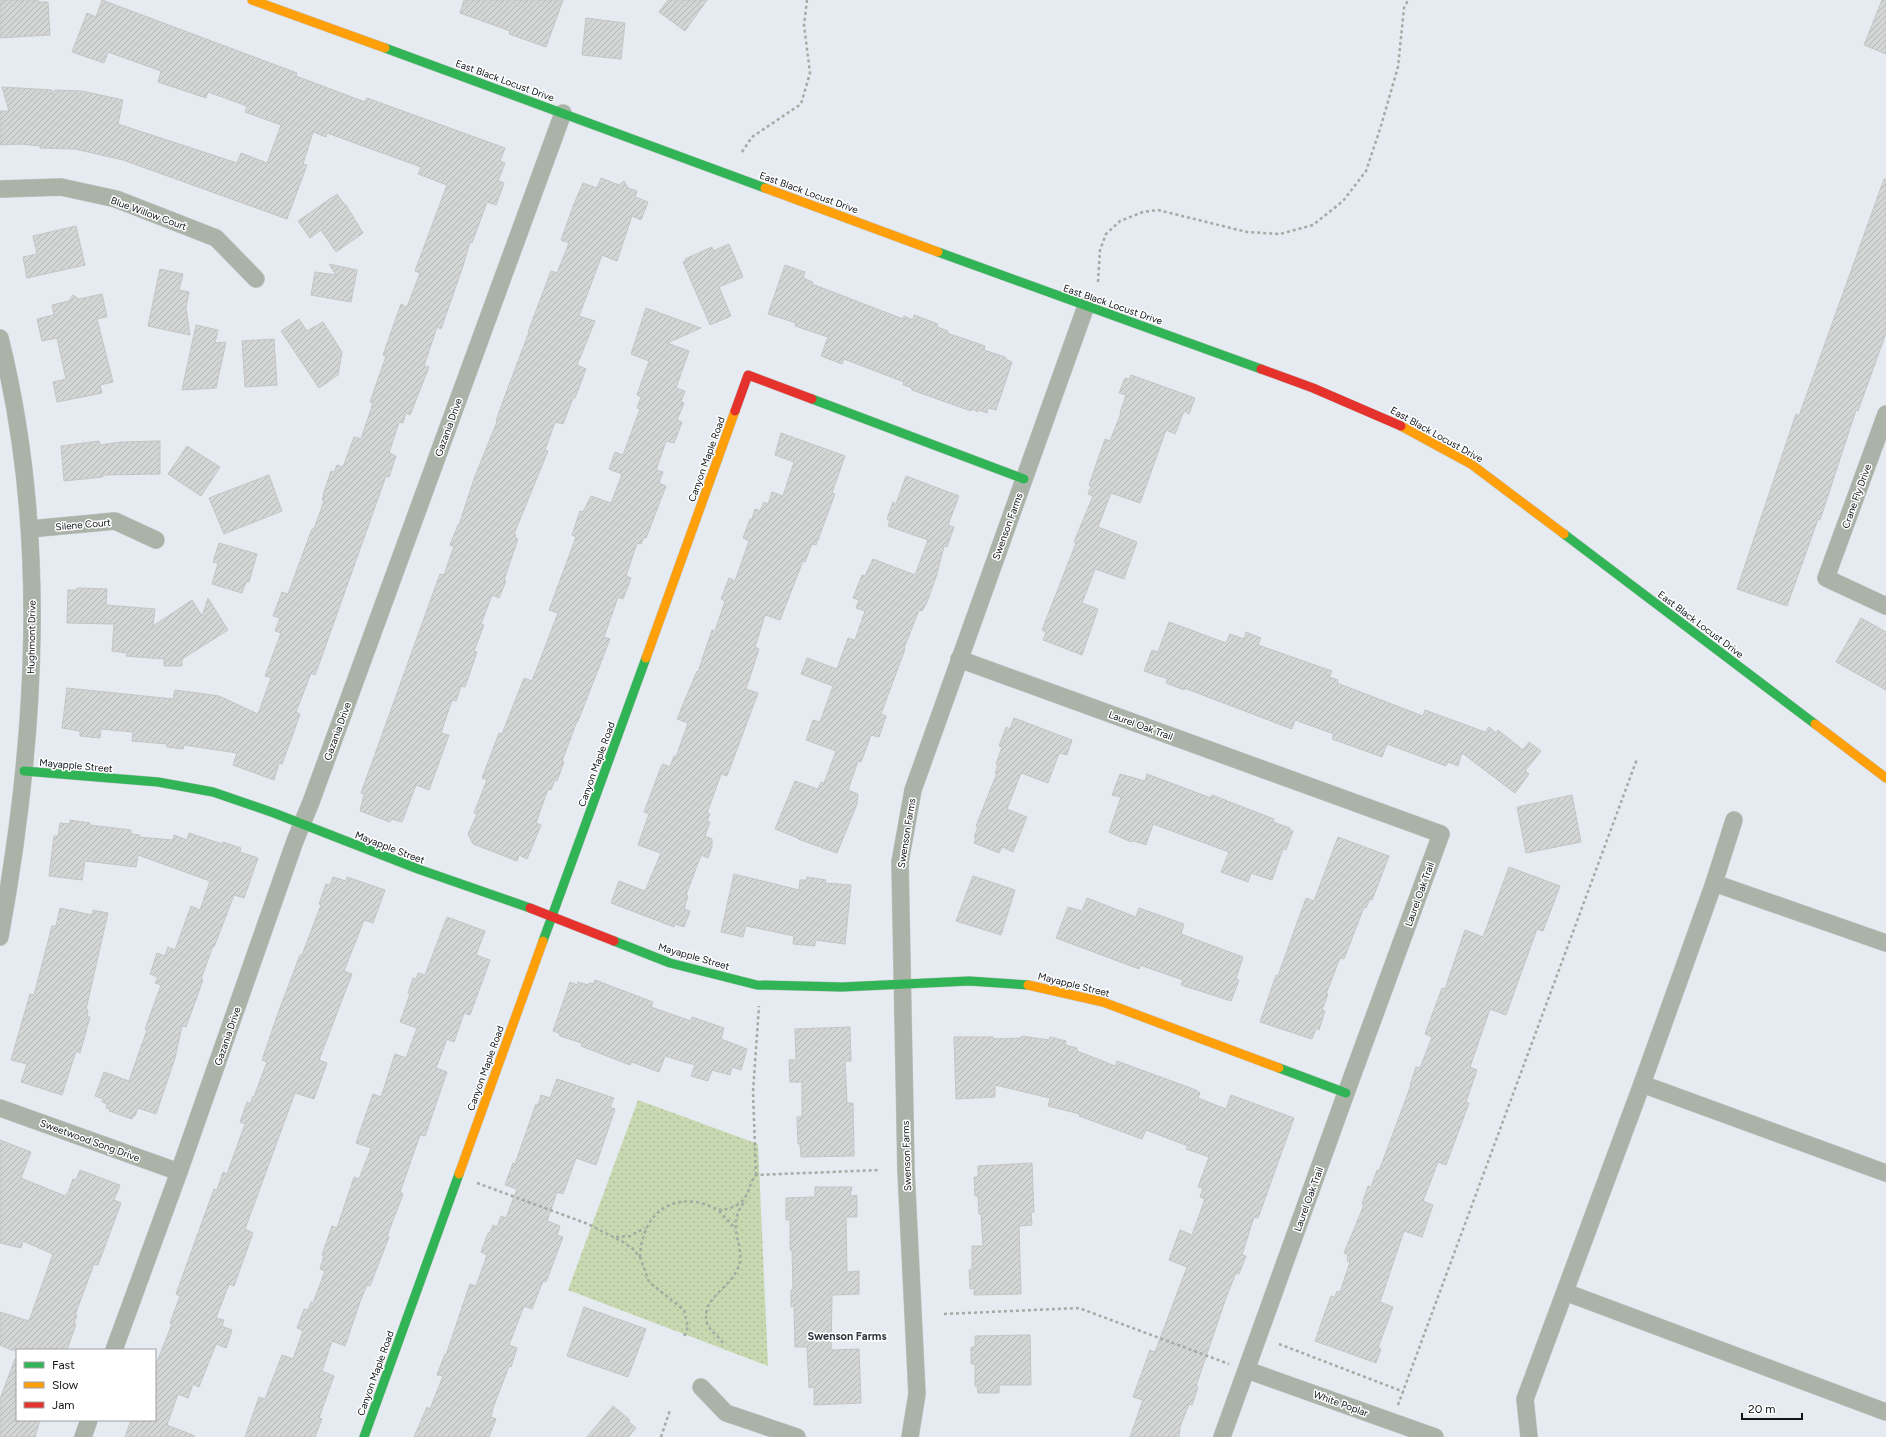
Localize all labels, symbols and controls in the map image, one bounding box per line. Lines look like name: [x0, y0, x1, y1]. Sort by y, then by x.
street label: East Black Locust Drive: [454, 57, 556, 105]
street label: East Black Locust Drive: [758, 169, 860, 217]
street label: Blue Willow Court: [109, 194, 189, 233]
street label: East Black Locust Drive: [1062, 281, 1165, 328]
street label: Gazania Drive: [432, 396, 465, 458]
street label: East Black Locust Drive: [1388, 404, 1486, 466]
street label: Canyon Maple Road: [685, 415, 728, 503]
street label: Crane Fly Drive: [1839, 462, 1874, 530]
street label: Swenson Farms: [989, 491, 1026, 561]
street label: Silene Court: [55, 516, 111, 533]
street label: East Black Locust Drive: [1655, 588, 1747, 661]
street label: Hughmont Drive: [24, 599, 39, 674]
street label: Gazania Drive: [321, 700, 354, 762]
street label: Laurel Oak Trail: [1107, 708, 1175, 743]
street label: Canyon Maple Road: [575, 720, 618, 808]
street label: Mayapple Street: [39, 756, 113, 775]
street label: Swenson Farms: [895, 797, 918, 869]
street label: Mayapple Street: [353, 828, 427, 867]
street label: Laurel Oak Trail: [1402, 860, 1437, 928]
street label: Mayapple Street: [657, 940, 731, 973]
street label: Mayapple Street: [1037, 969, 1111, 1000]
street label: Gazania Drive: [211, 1005, 244, 1067]
street label: Canyon Maple Road: [464, 1024, 507, 1112]
street label: Sweetwood Song Drive: [38, 1116, 142, 1165]
street label: Swenson Farms: [899, 1120, 914, 1191]
street label: Laurel Oak Trail: [1291, 1165, 1326, 1233]
street label: Canyon Maple Road: [354, 1329, 397, 1417]
district label: Swenson Farms: [807, 1330, 887, 1343]
legend: [16, 1349, 156, 1421]
text: Fast: [52, 1358, 75, 1372]
text: Slow: [52, 1378, 79, 1392]
street label: White Poplar: [1312, 1388, 1371, 1420]
scale bar: [1742, 1395, 1802, 1421]
text: Jam: [52, 1398, 75, 1412]
text: 20 m: [1748, 1402, 1776, 1416]

